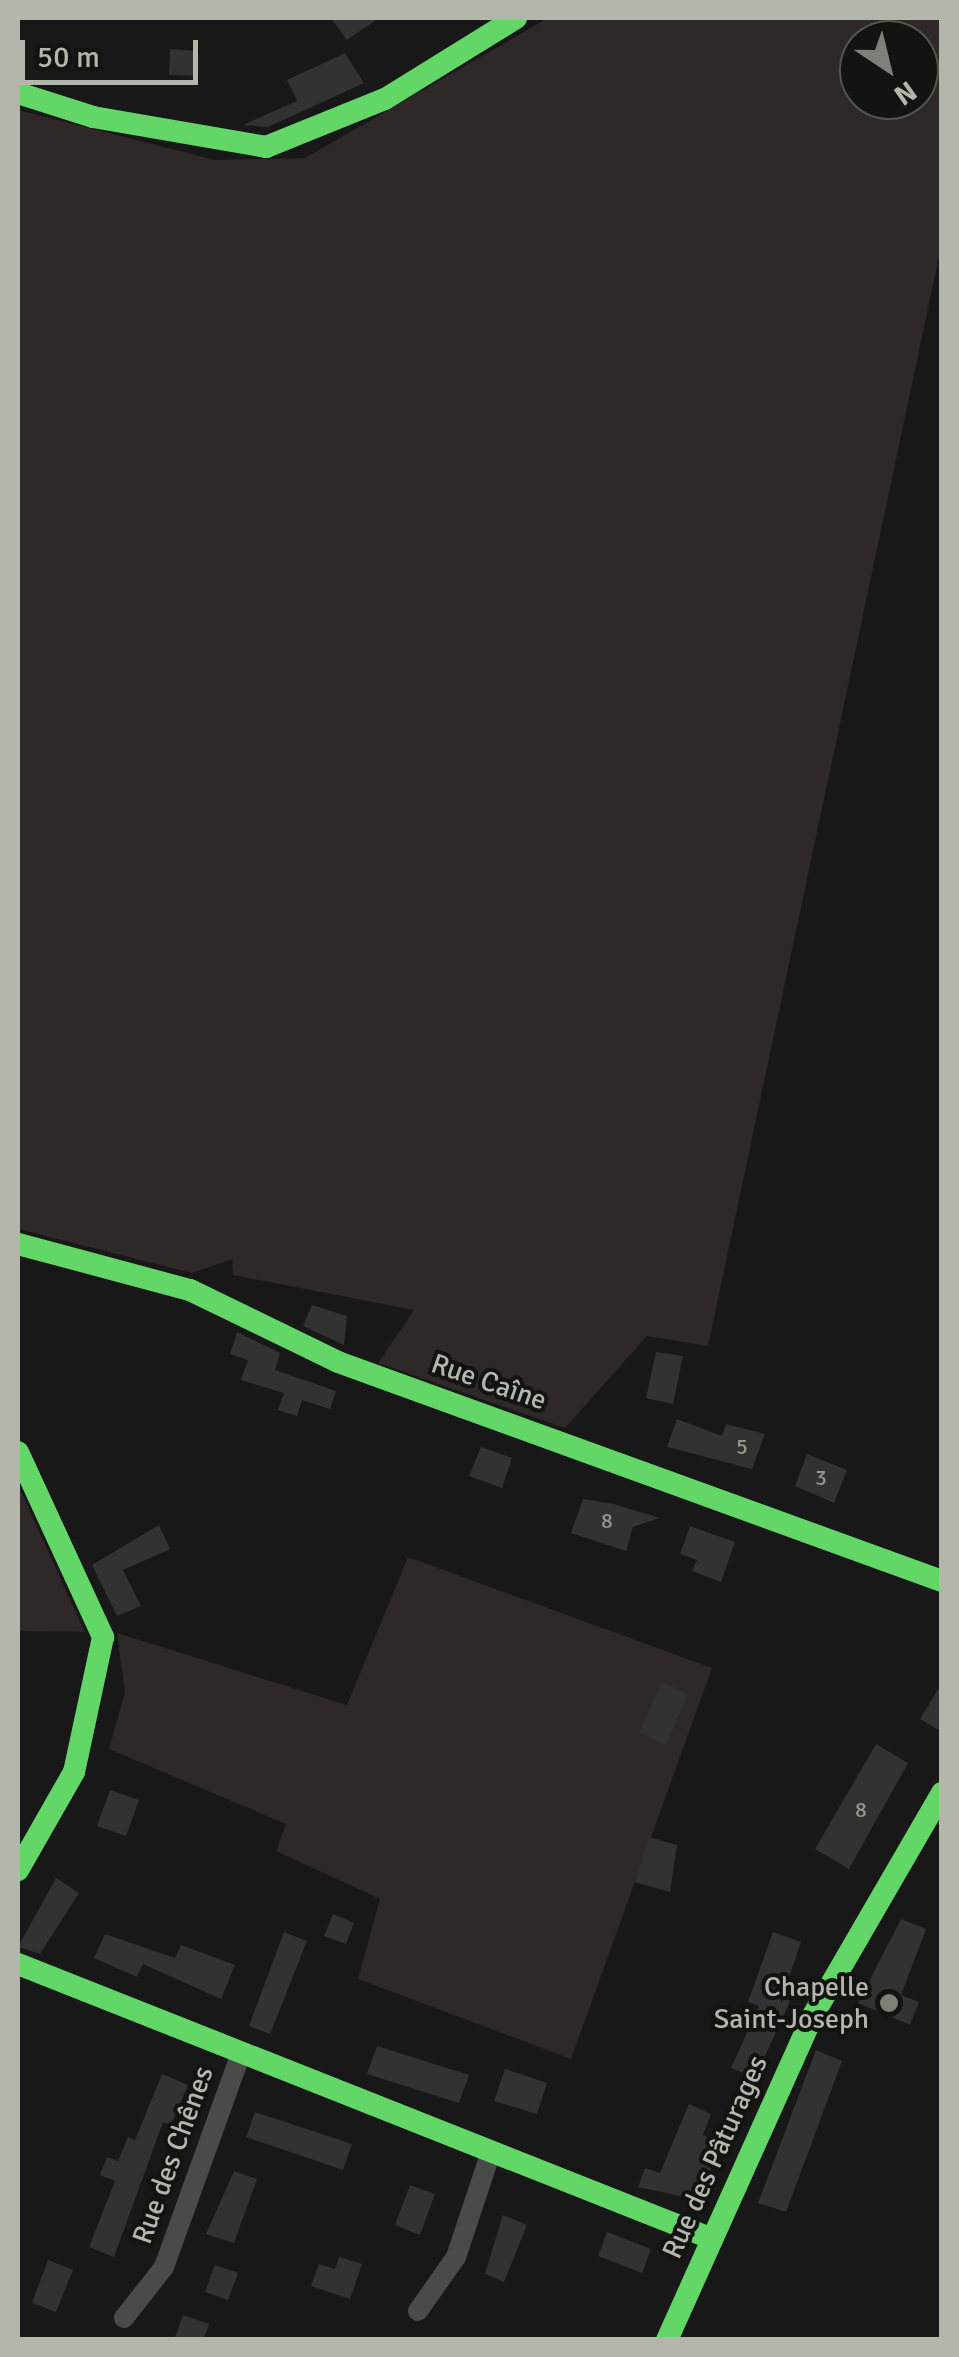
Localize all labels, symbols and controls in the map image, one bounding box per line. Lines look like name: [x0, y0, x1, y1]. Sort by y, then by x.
scale bar: [25, 20, 202, 82]
north arrow: [839, 20, 939, 120]
text: 50 m: [37, 39, 100, 76]
text: N: [887, 73, 923, 112]
street label: Rue Caîne: [427, 1347, 551, 1417]
house number: 5: [736, 1434, 748, 1460]
house number: 3: [815, 1465, 827, 1491]
house number: 8: [601, 1508, 613, 1534]
house number: 8: [855, 1797, 867, 1823]
place label: Chapelle Saint-Joseph: [714, 1970, 869, 2036]
marker: Chapelle Saint-Joseph: [878, 1992, 900, 2014]
street label: Rue des Pâturages: [655, 2050, 775, 2264]
street label: Rue des Chênes: [125, 2062, 221, 2248]

